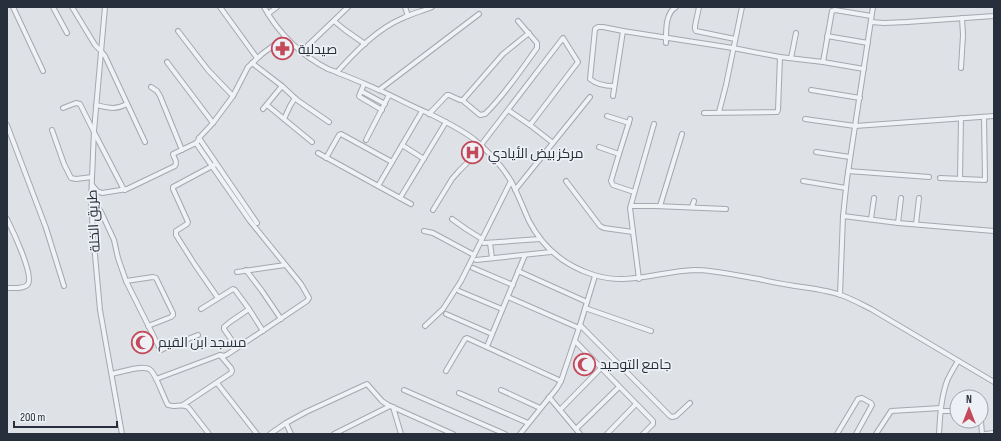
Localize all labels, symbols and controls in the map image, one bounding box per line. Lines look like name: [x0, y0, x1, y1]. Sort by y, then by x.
pharmacy icon: صيدلية: [270, 36, 296, 62]
place label: صيدلية: [298, 41, 337, 58]
hospital icon: مركز بيض الأيادي: [460, 140, 486, 166]
place label: مركز بيض الأيادي: [488, 145, 584, 165]
street label: طريق الخلة: [83, 189, 104, 253]
mosque icon: مسجد ابن القيم: [129, 329, 155, 355]
place label: مسجد ابن القيم: [158, 334, 247, 352]
mosque icon: جامع التوحيد: [572, 351, 598, 377]
place label: جامع التوحيد: [600, 356, 671, 373]
north arrow: [949, 389, 989, 429]
text: N: [966, 393, 972, 406]
scale bar: [14, 403, 117, 429]
text: 200 m: [20, 410, 46, 425]

